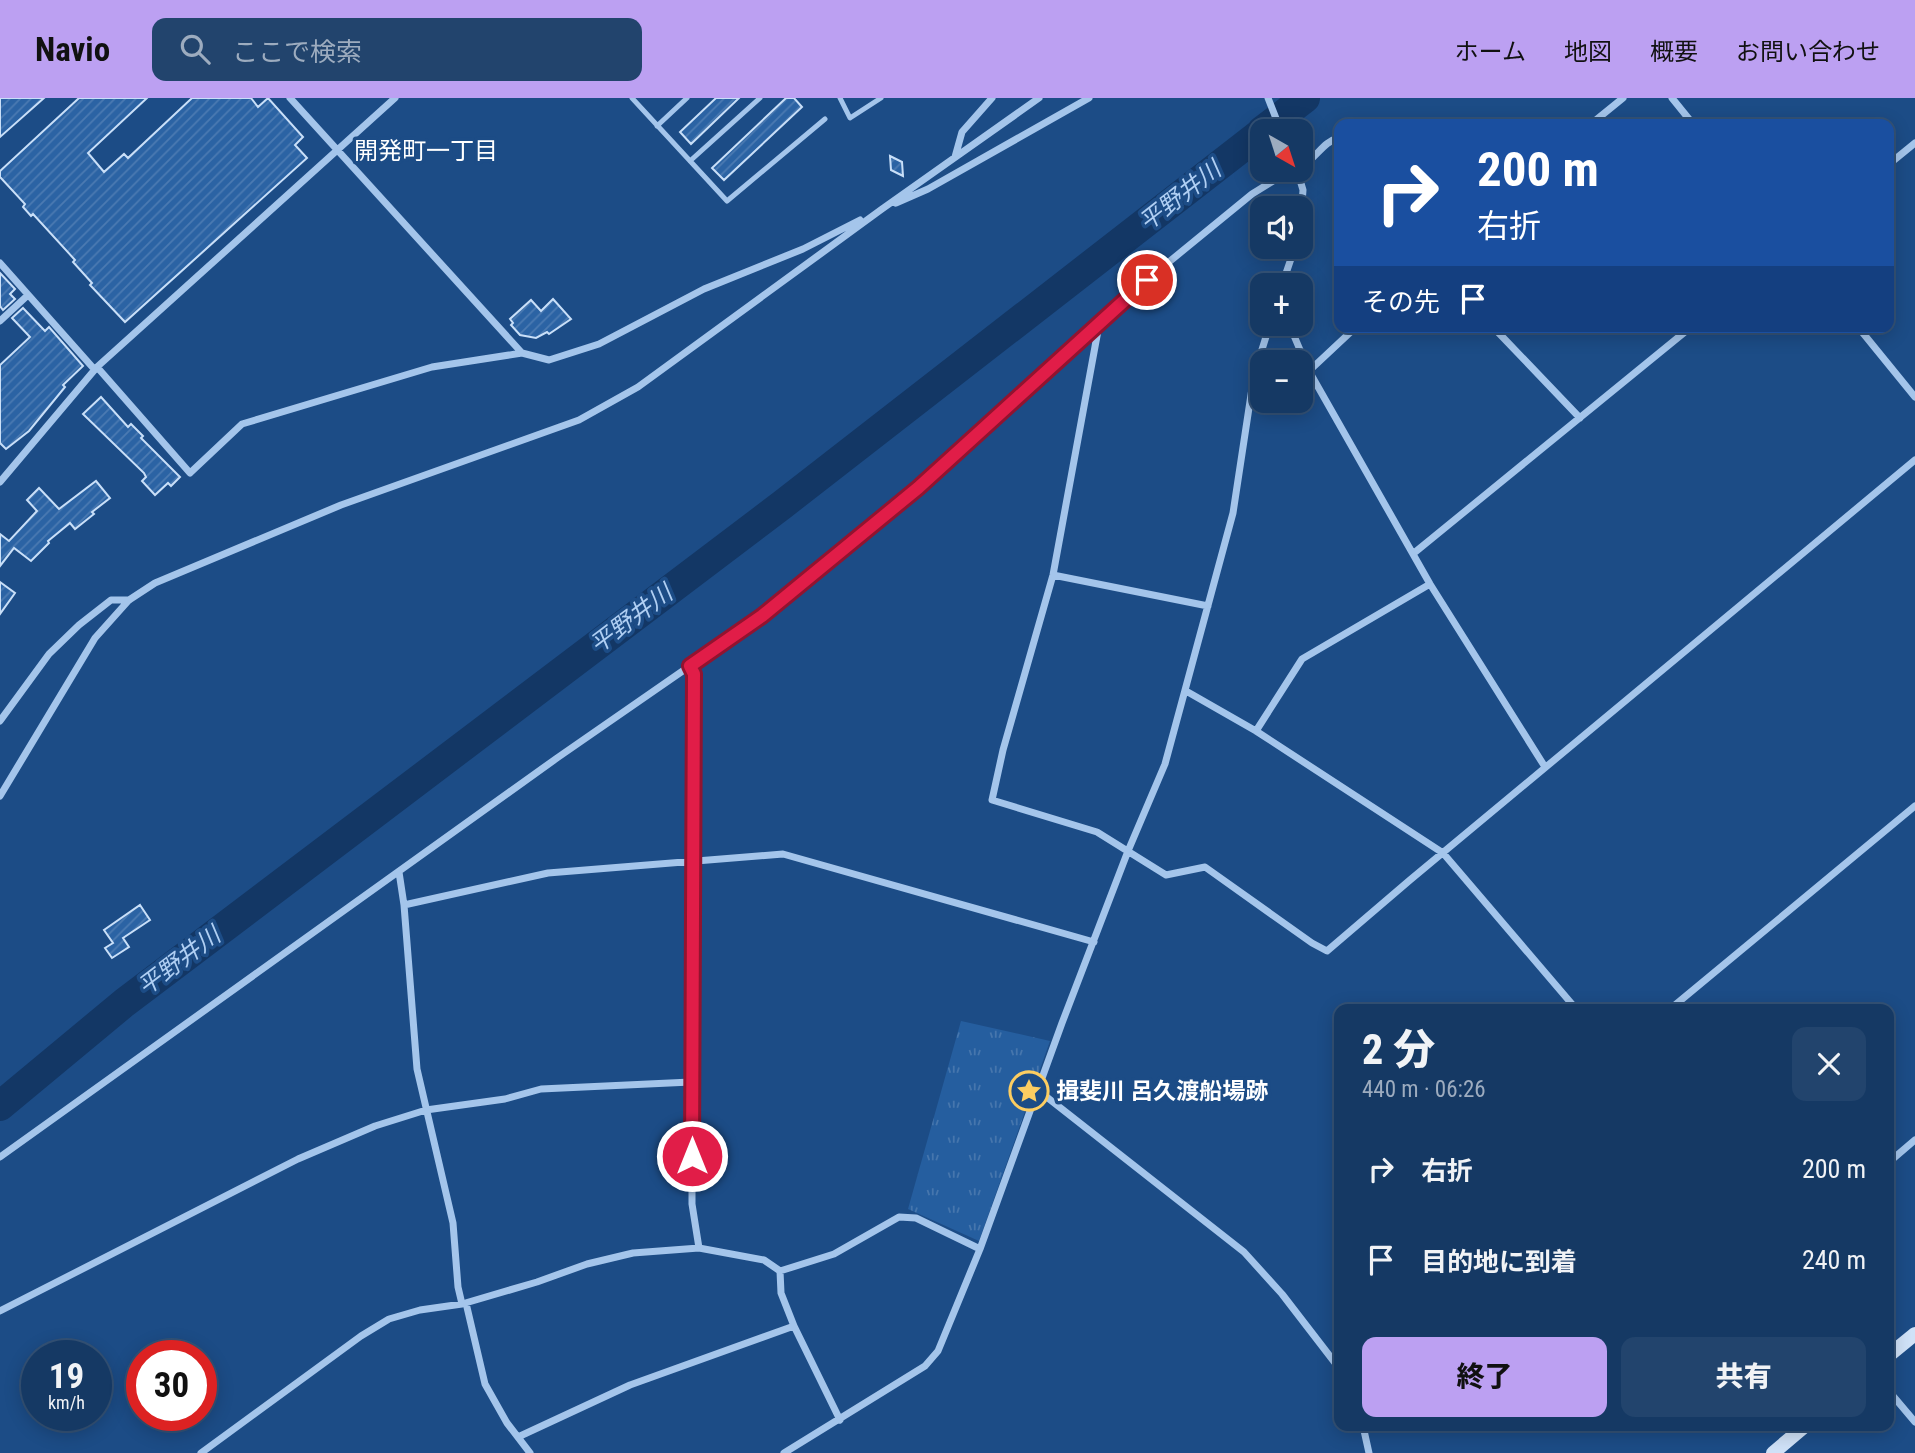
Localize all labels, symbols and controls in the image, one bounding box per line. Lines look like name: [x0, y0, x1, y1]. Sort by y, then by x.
search box: [152, 18, 642, 81]
text: Navio: [35, 30, 110, 69]
icon: search: [176, 30, 214, 68]
text: ここで検索: [232, 37, 362, 67]
text: ホーム: [1455, 38, 1526, 66]
text: 地図: [1564, 38, 1612, 66]
text: 概要: [1650, 38, 1698, 66]
text: お問い合わせ: [1736, 38, 1880, 66]
north arrow: [1250, 119, 1312, 182]
map controls: [1250, 119, 1313, 413]
district label: 開発町一丁目: [354, 137, 498, 165]
text: 200 m: [1477, 141, 1599, 198]
icon: right: [1362, 147, 1453, 238]
water label: 平野井川: [1134, 154, 1229, 237]
button: sound: [1250, 196, 1313, 259]
text: 右折: [1477, 207, 1541, 245]
pin: [1117, 250, 1177, 310]
icon: arrive: [1128, 261, 1166, 299]
button: +: [1250, 273, 1313, 336]
icon: arrive: [1454, 280, 1492, 318]
text: その先: [1362, 287, 1440, 317]
button: −: [1250, 350, 1313, 413]
water label: 平野井川: [584, 577, 680, 659]
water label: 平野井川: [132, 919, 228, 1001]
text: 2 分: [1362, 1025, 1435, 1074]
button: close: [1792, 1027, 1866, 1101]
place icon: 揖斐川 呂久渡船場跡: [1008, 1070, 1050, 1112]
text: 440 m · 06:26: [1362, 1076, 1486, 1103]
place label: 揖斐川 呂久渡船場跡: [1056, 1078, 1268, 1105]
position arrow: [655, 1119, 729, 1193]
icon: right: [1362, 1150, 1400, 1188]
text: 200 m: [1802, 1154, 1866, 1184]
text: 右折: [1421, 1156, 1473, 1186]
icon: arrive: [1362, 1241, 1400, 1279]
text: 240 m: [1802, 1245, 1866, 1275]
text: 目的地に到着: [1421, 1247, 1577, 1277]
button: 終了: [1362, 1337, 1607, 1417]
button: 共有: [1621, 1337, 1866, 1417]
speed limit sign: 30: [126, 1340, 217, 1431]
text: 19: [49, 1356, 84, 1397]
text: km/h: [48, 1392, 85, 1413]

